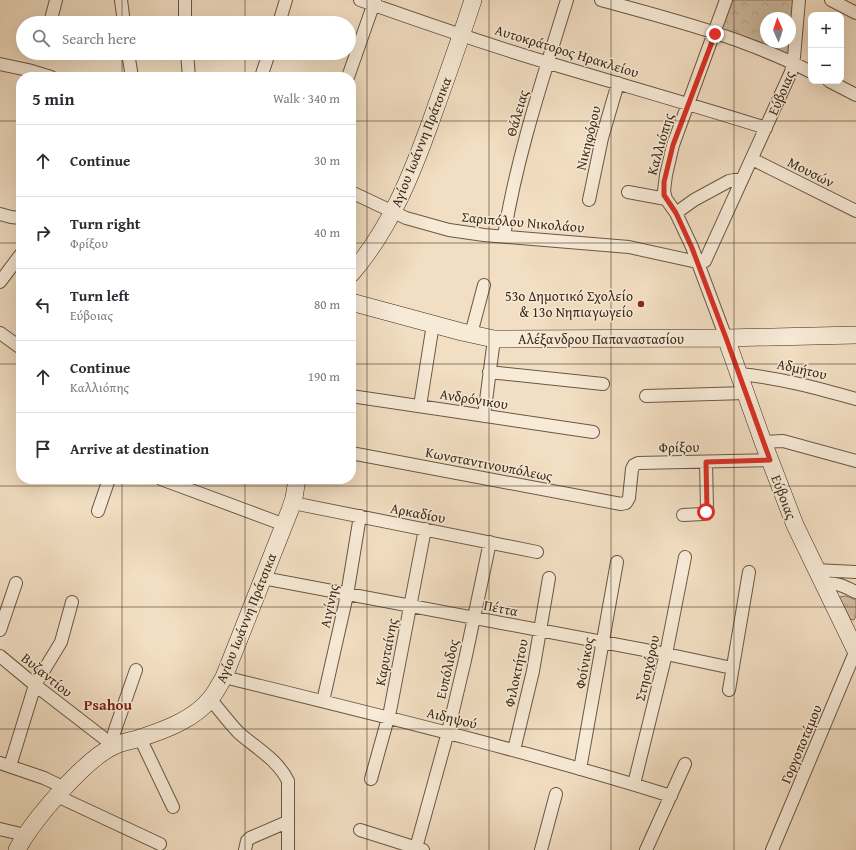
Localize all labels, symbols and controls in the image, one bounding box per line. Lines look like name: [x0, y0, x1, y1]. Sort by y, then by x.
north arrow: [760, 12, 796, 48]
map controls: [808, 12, 844, 84]
button: +: [808, 12, 844, 48]
search box: [16, 16, 356, 60]
street label: Αυτοκράτορος Ηρακλείου: [493, 20, 641, 82]
route end: [706, 25, 724, 43]
icon: search: [30, 27, 52, 49]
text: Search here: [62, 28, 136, 49]
button: −: [808, 48, 844, 84]
street label: Εύβοιας: [763, 68, 799, 118]
street label: Αγίου Ιωάννη Πράτσικα: [386, 74, 456, 210]
text: 5 min: [32, 86, 74, 111]
street label: Θάλειας: [501, 87, 533, 139]
text: Walk · 340 m: [273, 89, 340, 108]
street label: Νικηφόρου: [570, 104, 606, 172]
street label: Καλλιόπης: [642, 111, 678, 177]
icon: ahead: [32, 150, 54, 172]
text: Continue: [70, 150, 131, 171]
text: 30 m: [314, 151, 340, 170]
street label: Μουσών: [784, 152, 838, 192]
street label: Σαριπόλου Νικολάου: [461, 207, 585, 237]
text: Turn right: [70, 213, 141, 234]
icon: right: [32, 222, 54, 244]
text: 40 m: [314, 223, 340, 242]
text: Φρίξου: [70, 234, 108, 253]
text: Turn left: [70, 285, 129, 306]
place label: 53ο Δημοτικό Σχολείο & 13ο Νηπιαγωγείο: [505, 286, 633, 322]
icon: left: [32, 294, 54, 316]
text: 80 m: [314, 295, 340, 314]
marker: 53ο Δημοτικό Σχολείο & 13ο Νηπιαγωγείο: [636, 299, 646, 309]
text: Εύβοιας: [70, 306, 113, 325]
street label: Αλέξανδρου Παπαναστασίου: [518, 329, 684, 349]
street label: Αδμήτου: [775, 354, 829, 384]
text: Continue: [70, 357, 131, 378]
icon: ahead: [32, 366, 54, 388]
text: 190 m: [308, 367, 340, 386]
text: Καλλιόπης: [70, 378, 129, 397]
street label: Ανδρόνικου: [439, 384, 509, 414]
street label: Φρίξου: [658, 437, 700, 457]
icon: arrive: [32, 438, 54, 460]
text: Arrive at destination: [70, 438, 209, 459]
street label: Κωνσταντινουπόλεως: [424, 442, 554, 486]
street label: Εύβοιας: [766, 472, 802, 522]
street label: Αρκαδίου: [389, 498, 447, 528]
route start: [697, 503, 715, 521]
street label: Αγίου Ιωάννη Πράτσικα: [211, 550, 281, 686]
street label: Αιγίνης: [315, 582, 343, 630]
street label: Πέττα: [482, 595, 520, 621]
street label: Καρυταίνης: [370, 617, 402, 687]
street label: Στησιχόρου: [630, 633, 664, 703]
street label: Φοίνικος: [570, 635, 598, 690]
street label: Ευπόλιδος: [430, 637, 464, 701]
street label: Φιλοκτήτου: [499, 637, 533, 709]
street label: Βυζαντίου: [17, 648, 77, 702]
district label: Psahou: [84, 694, 133, 715]
street label: Γοργοποτάμου: [775, 701, 827, 787]
street label: Αιδηψού: [425, 702, 479, 734]

